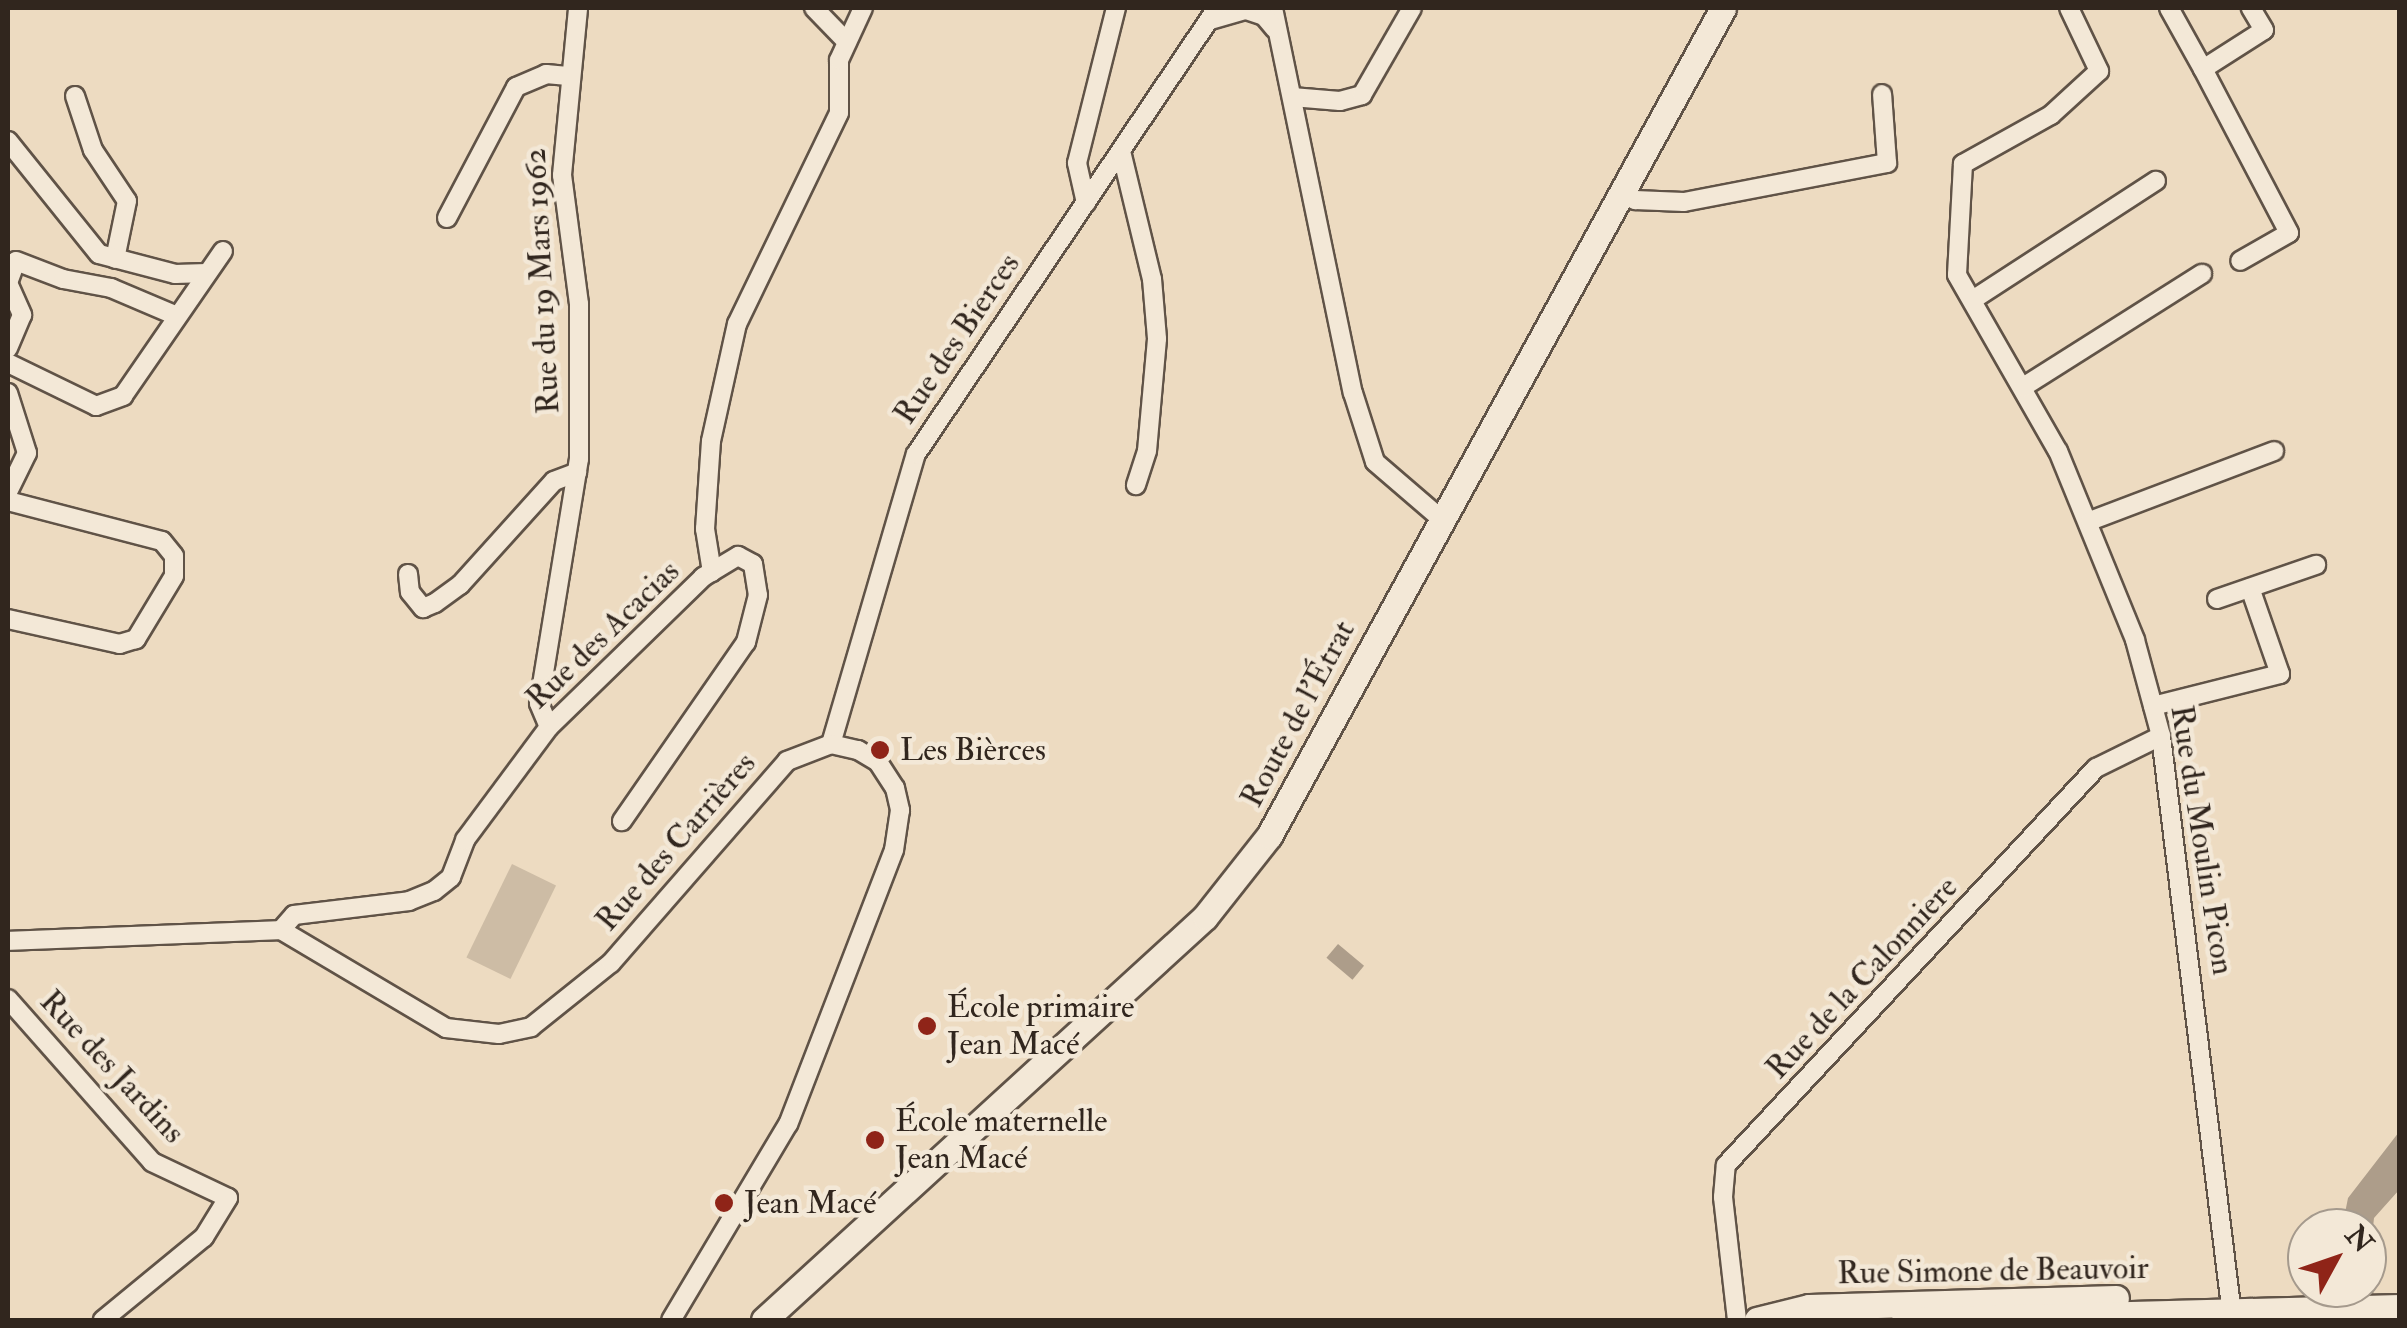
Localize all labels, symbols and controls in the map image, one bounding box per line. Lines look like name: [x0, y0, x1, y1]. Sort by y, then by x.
street label: Rue du 19 Mars 1962: [516, 147, 568, 415]
street label: Rue des Bierces: [886, 246, 1028, 432]
street label: Rue des Acacias: [518, 552, 688, 718]
street label: Route de l'Étrat: [1233, 614, 1363, 814]
street label: Rue du Moulin Picon: [2162, 703, 2242, 977]
place label: Les Bièrces: [900, 731, 1046, 769]
marker: Les Bièrces: [869, 739, 891, 761]
street label: Rue des Carrières: [588, 745, 764, 939]
street label: Rue de la Calonniere: [1758, 869, 1966, 1087]
street label: Rue des Jardins: [31, 983, 193, 1151]
place label: École primaire Jean Macé: [947, 989, 1134, 1064]
marker: École primaire Jean Macé: [916, 1015, 938, 1037]
place label: École maternelle Jean Macé: [895, 1103, 1107, 1178]
marker: École maternelle Jean Macé: [864, 1129, 886, 1151]
place label: Jean Macé: [744, 1184, 876, 1222]
marker: Jean Macé: [713, 1192, 735, 1214]
north arrow: [2287, 1208, 2387, 1308]
text: N: [2337, 1219, 2380, 1261]
street label: Rue Simone de Beauvoir: [1837, 1249, 2149, 1293]

